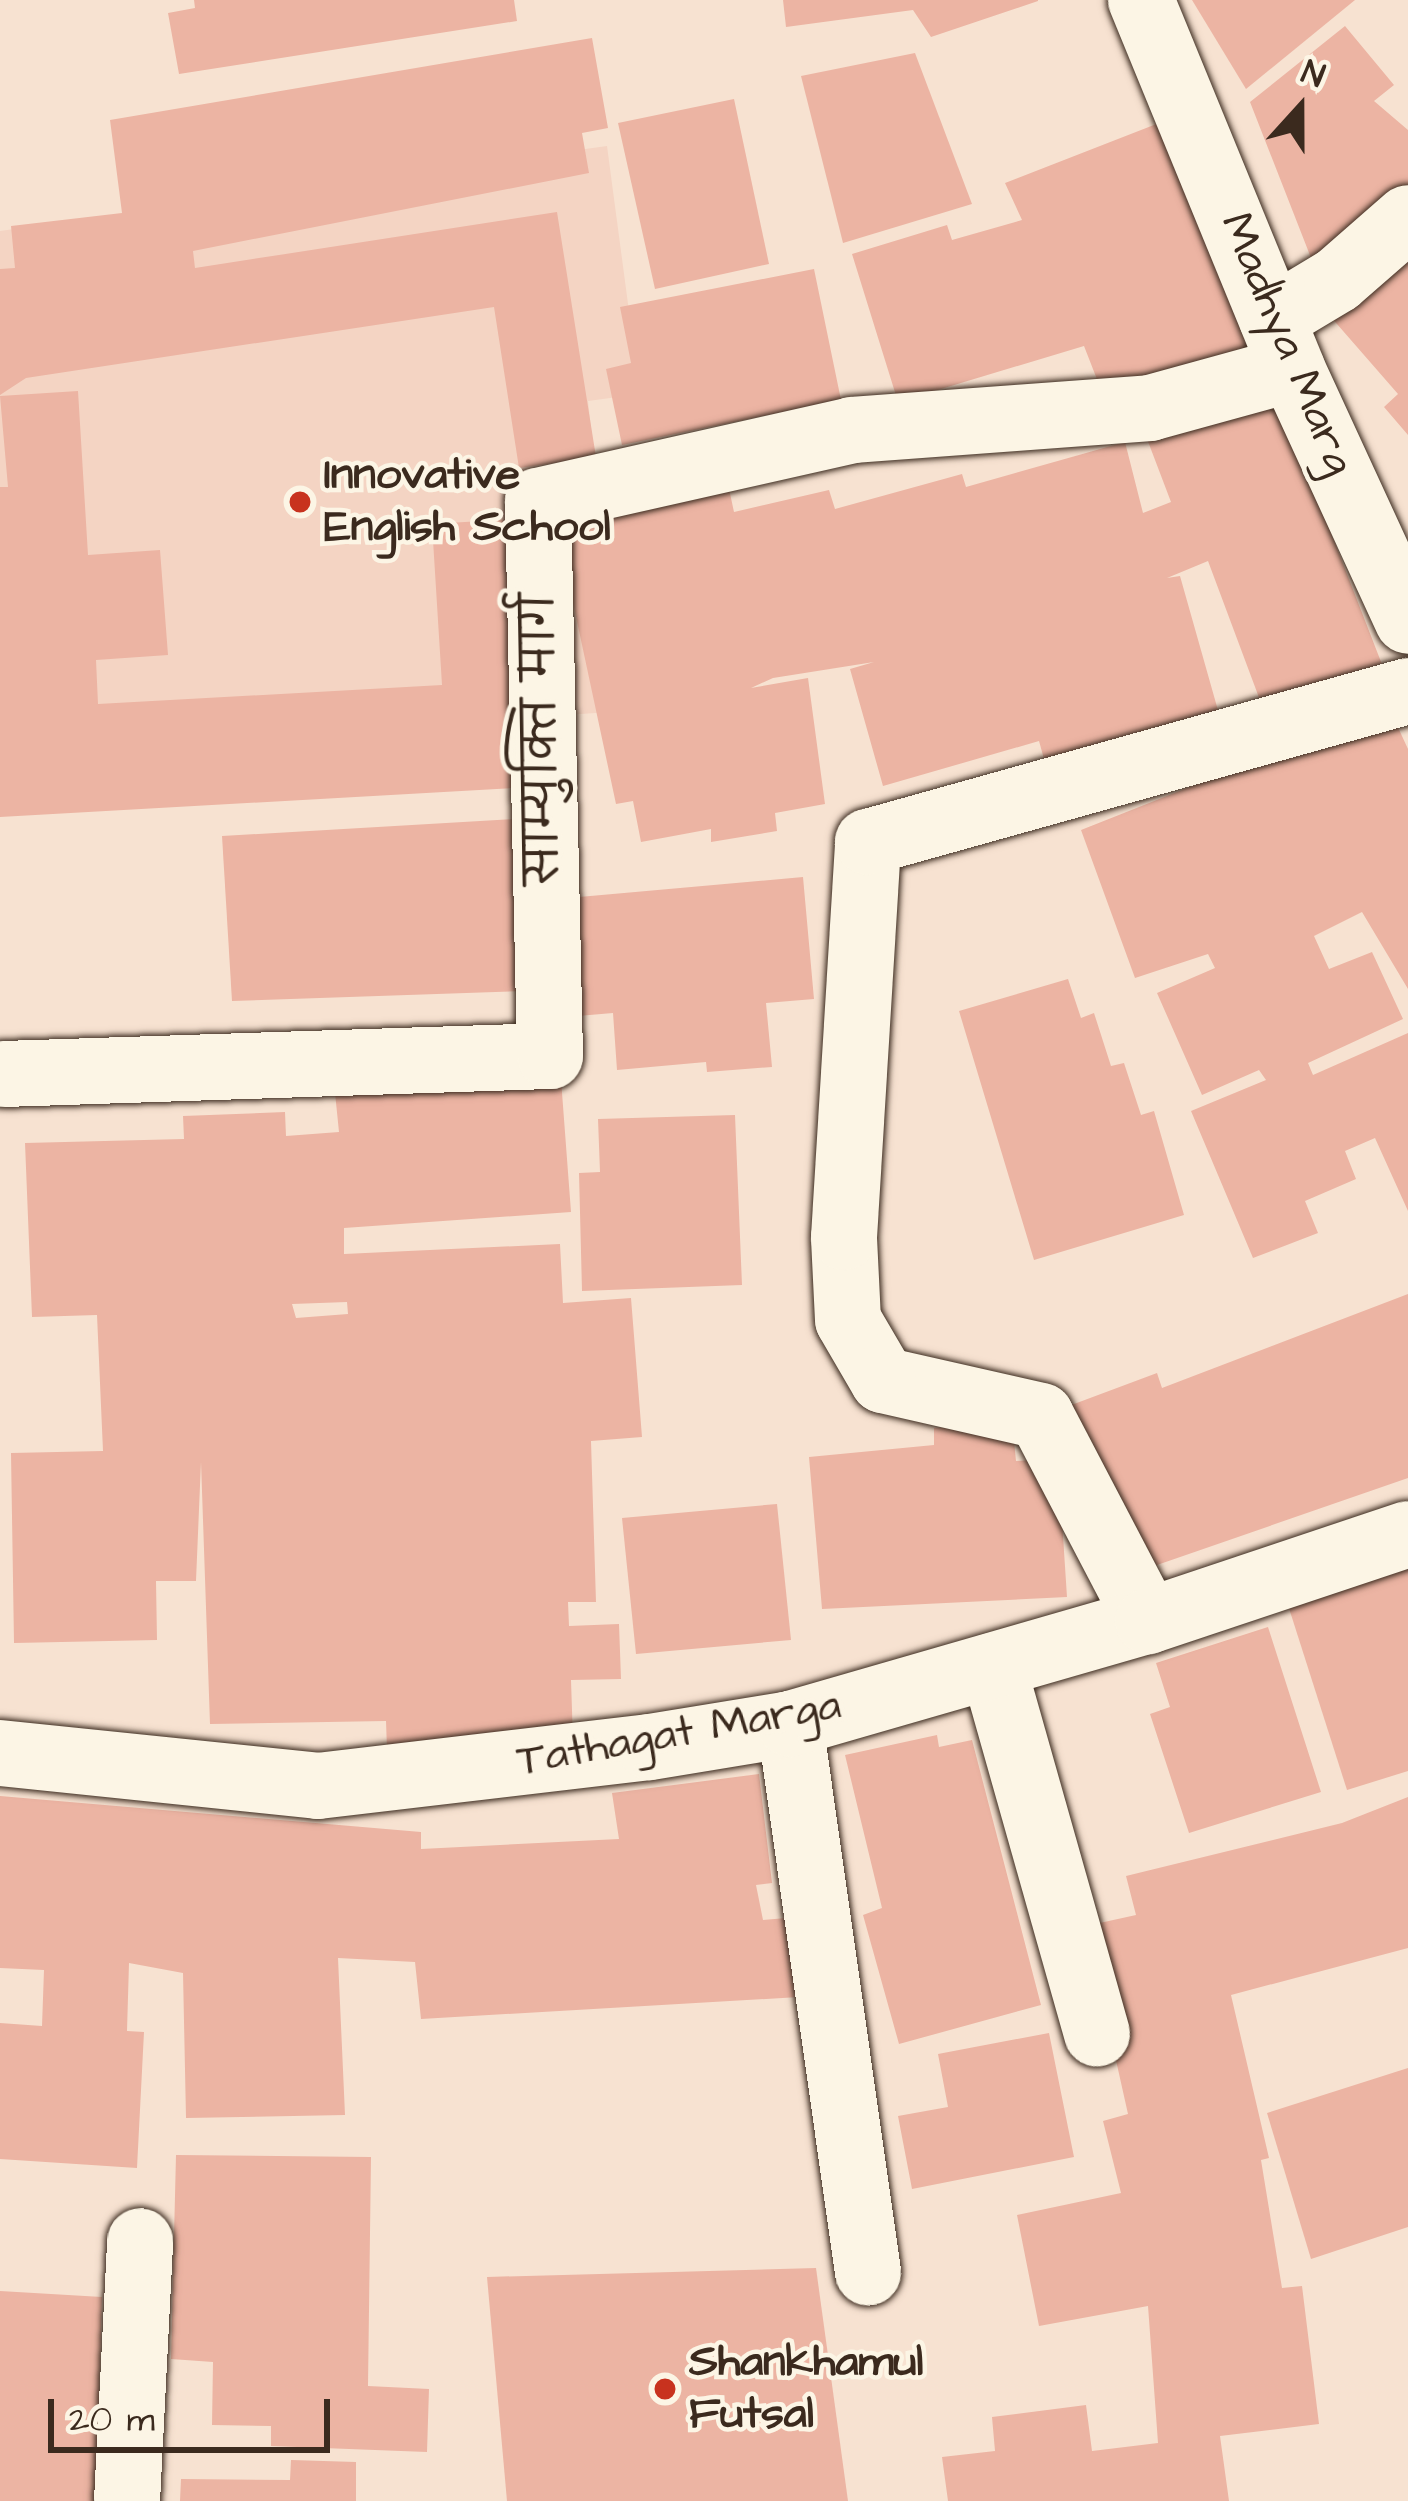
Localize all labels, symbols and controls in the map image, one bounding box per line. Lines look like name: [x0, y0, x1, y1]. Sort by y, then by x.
north arrow: [1240, 48, 1360, 168]
text: N: [1295, 49, 1331, 100]
street label: Madhya Marg: [1208, 205, 1366, 483]
place label: Innovative English School: [324, 449, 610, 555]
marker: Innovative English School: [287, 489, 313, 515]
street label: साम्युक्ति मार्ग: [513, 593, 573, 885]
street label: Tathagat Marga: [513, 1679, 845, 1789]
place label: Shankhamul Futsal: [689, 2336, 923, 2442]
scale bar: [54, 2375, 336, 2449]
marker: Shankhamul Futsal: [652, 2376, 678, 2402]
text: 20 m: [69, 2394, 155, 2445]

